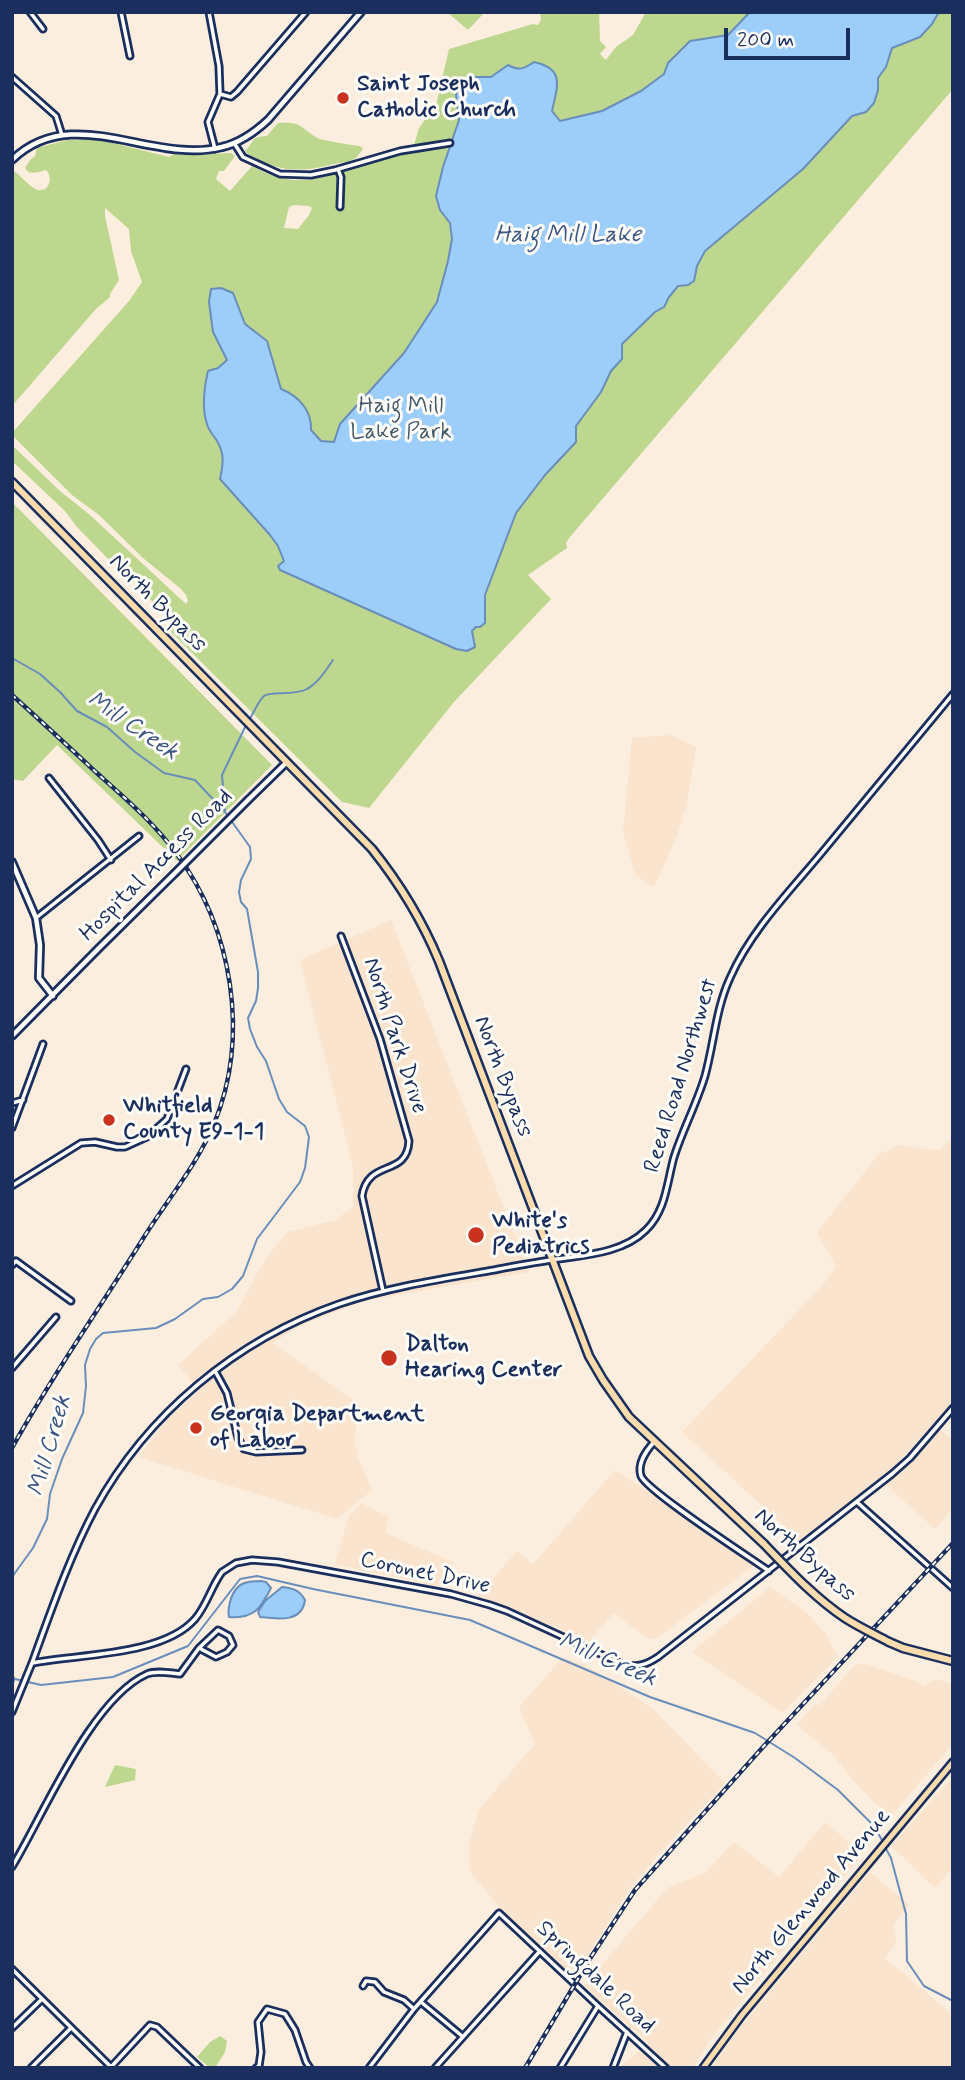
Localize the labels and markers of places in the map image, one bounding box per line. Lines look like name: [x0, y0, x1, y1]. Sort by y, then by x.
place label: Saint Joseph Catholic Church: [357, 71, 516, 125]
marker: Saint Joseph Catholic Church: [335, 90, 351, 106]
place label: Whitfield County E9-1-1: [123, 1093, 264, 1147]
marker: Whitfield County E9-1-1: [101, 1112, 117, 1128]
place label: White's Pediatrics: [492, 1208, 590, 1262]
marker: White's Pediatrics: [466, 1225, 486, 1245]
place label: Dalton Hearing Center: [405, 1331, 562, 1385]
marker: Dalton Hearing Center: [379, 1348, 399, 1368]
place label: Georgia Department of Labor: [210, 1401, 425, 1455]
marker: Georgia Department of Labor: [188, 1420, 204, 1436]

